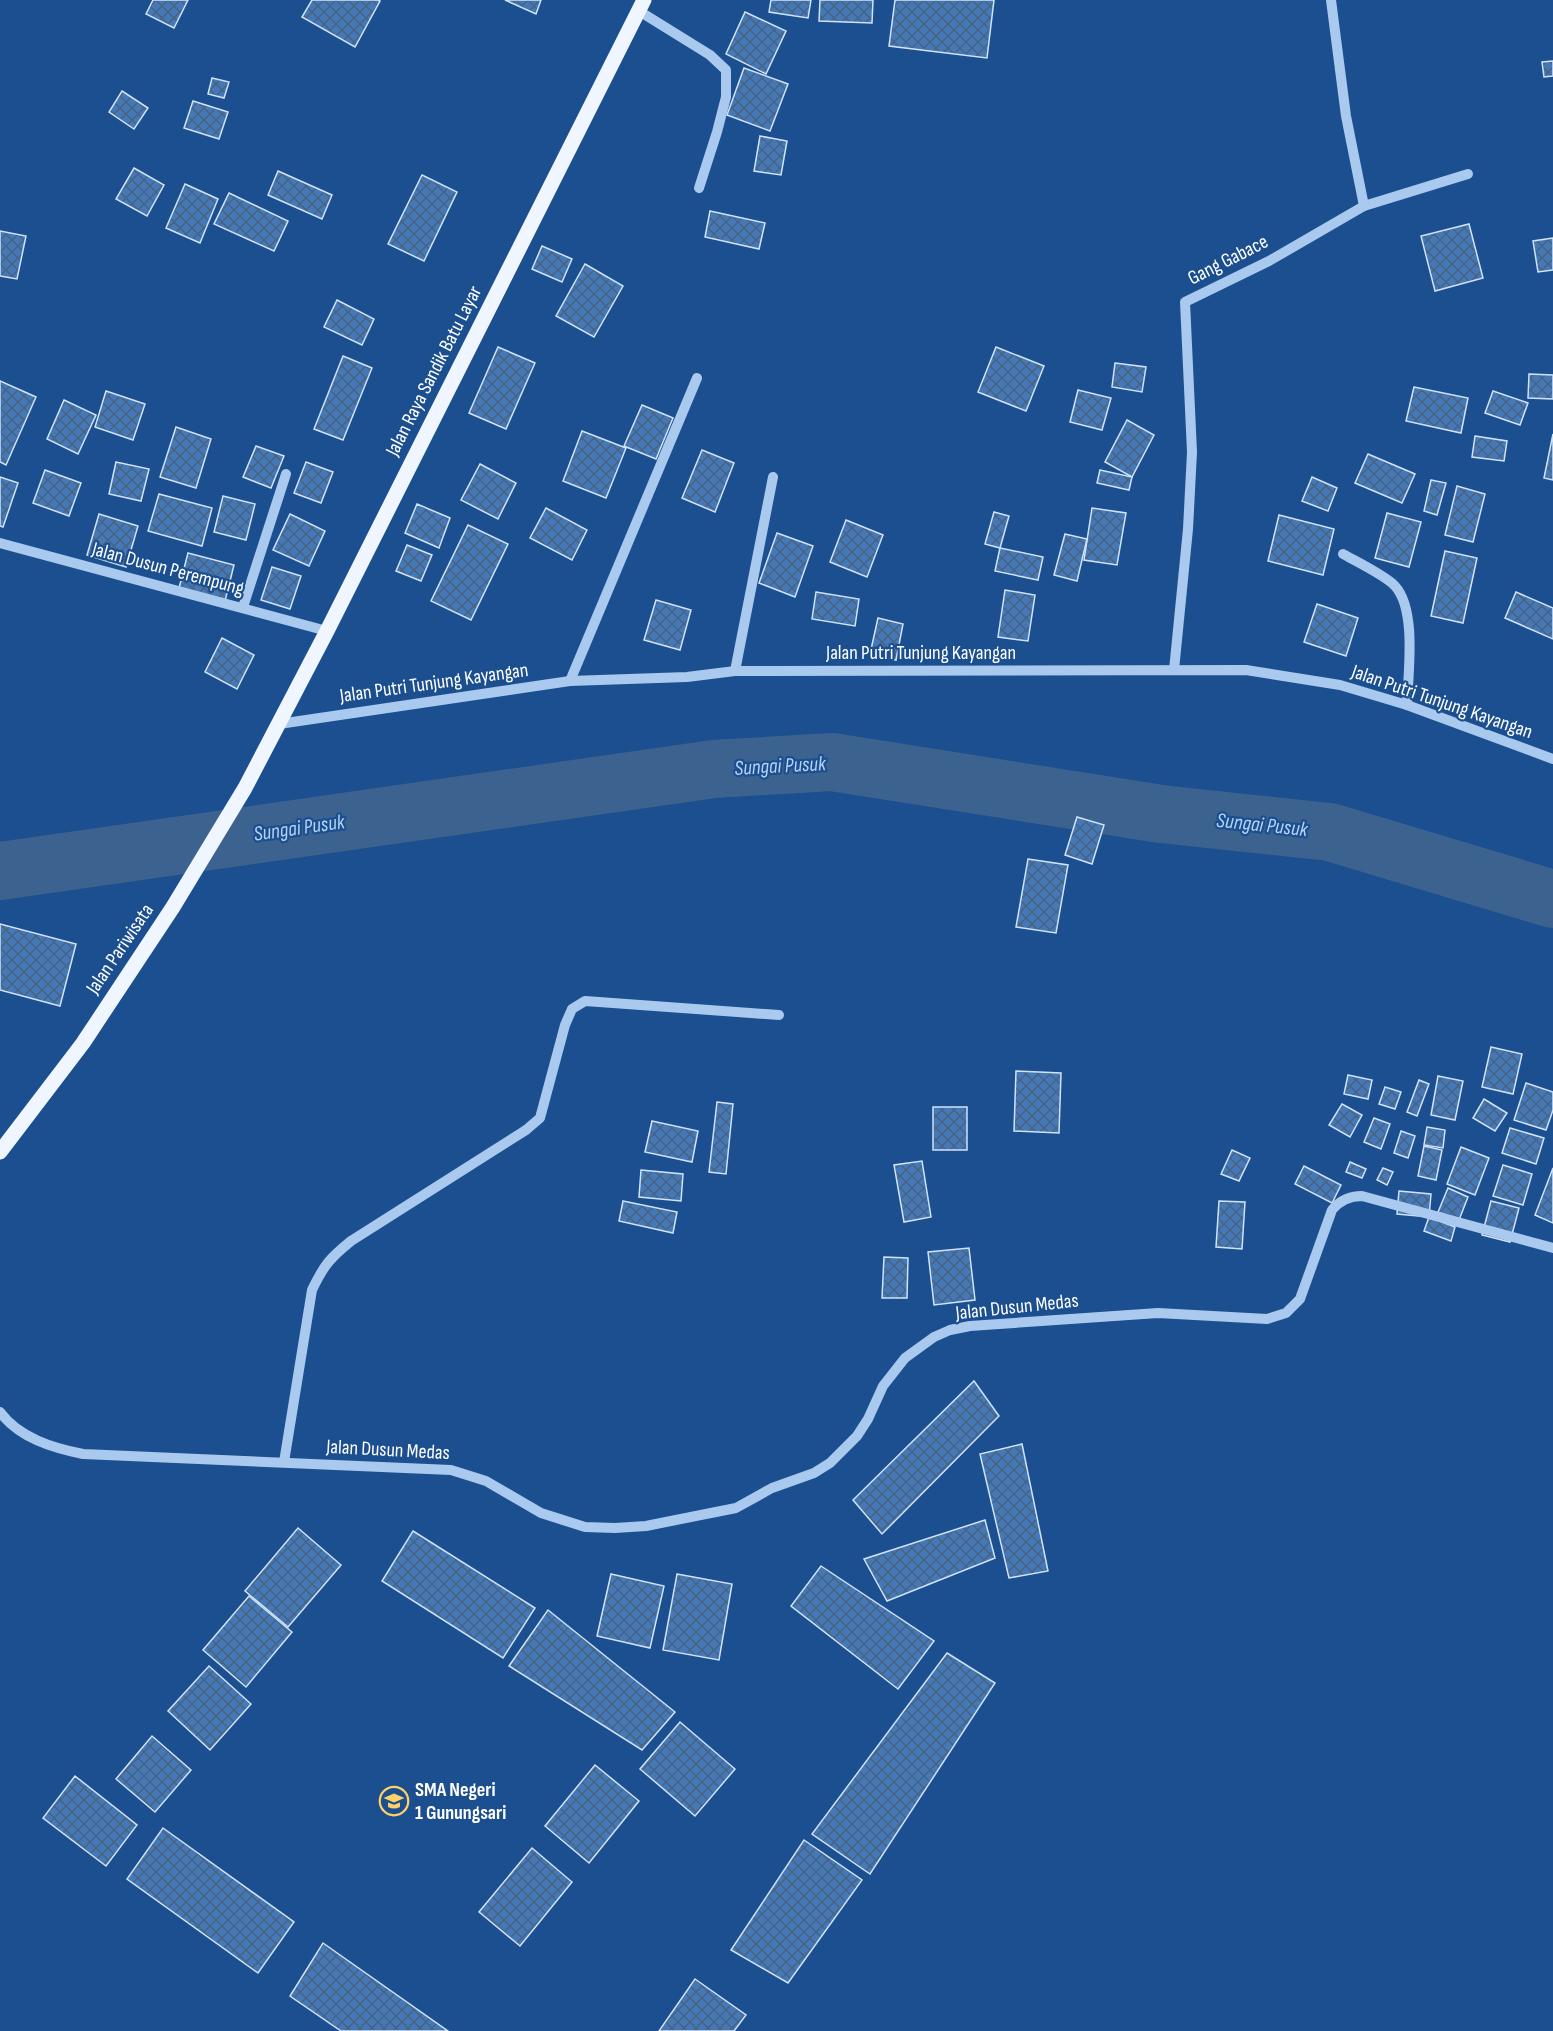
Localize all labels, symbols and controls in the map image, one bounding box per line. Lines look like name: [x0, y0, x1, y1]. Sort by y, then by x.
street label: Gang Gabace: [1184, 230, 1272, 290]
street label: Jalan Raya Sandik Batu Layar: [380, 282, 487, 461]
street label: Jalan Dusun Perempung: [88, 537, 247, 601]
street label: Jalan Putri Tunjung Kayangan: [825, 641, 1016, 665]
street label: Jalan Putri Tunjung Kayangan: [337, 658, 530, 708]
street label: Jalan Putri Tunjung Kayangan: [1347, 659, 1536, 744]
water label: Sungai Pusuk: [734, 751, 827, 781]
water label: Sungai Pusuk: [1215, 808, 1310, 842]
water label: Sungai Pusuk: [252, 809, 347, 847]
street label: Jalan Pariwisata: [80, 899, 159, 1000]
street label: Jalan Dusun Medas: [953, 1289, 1080, 1325]
street label: Jalan Dusun Medas: [325, 1435, 450, 1465]
place label: SMA Negeri 1 Gunungsari: [415, 1778, 506, 1825]
school or university icon: SMA Negeri 1 Gunungsari: [378, 1785, 410, 1817]

